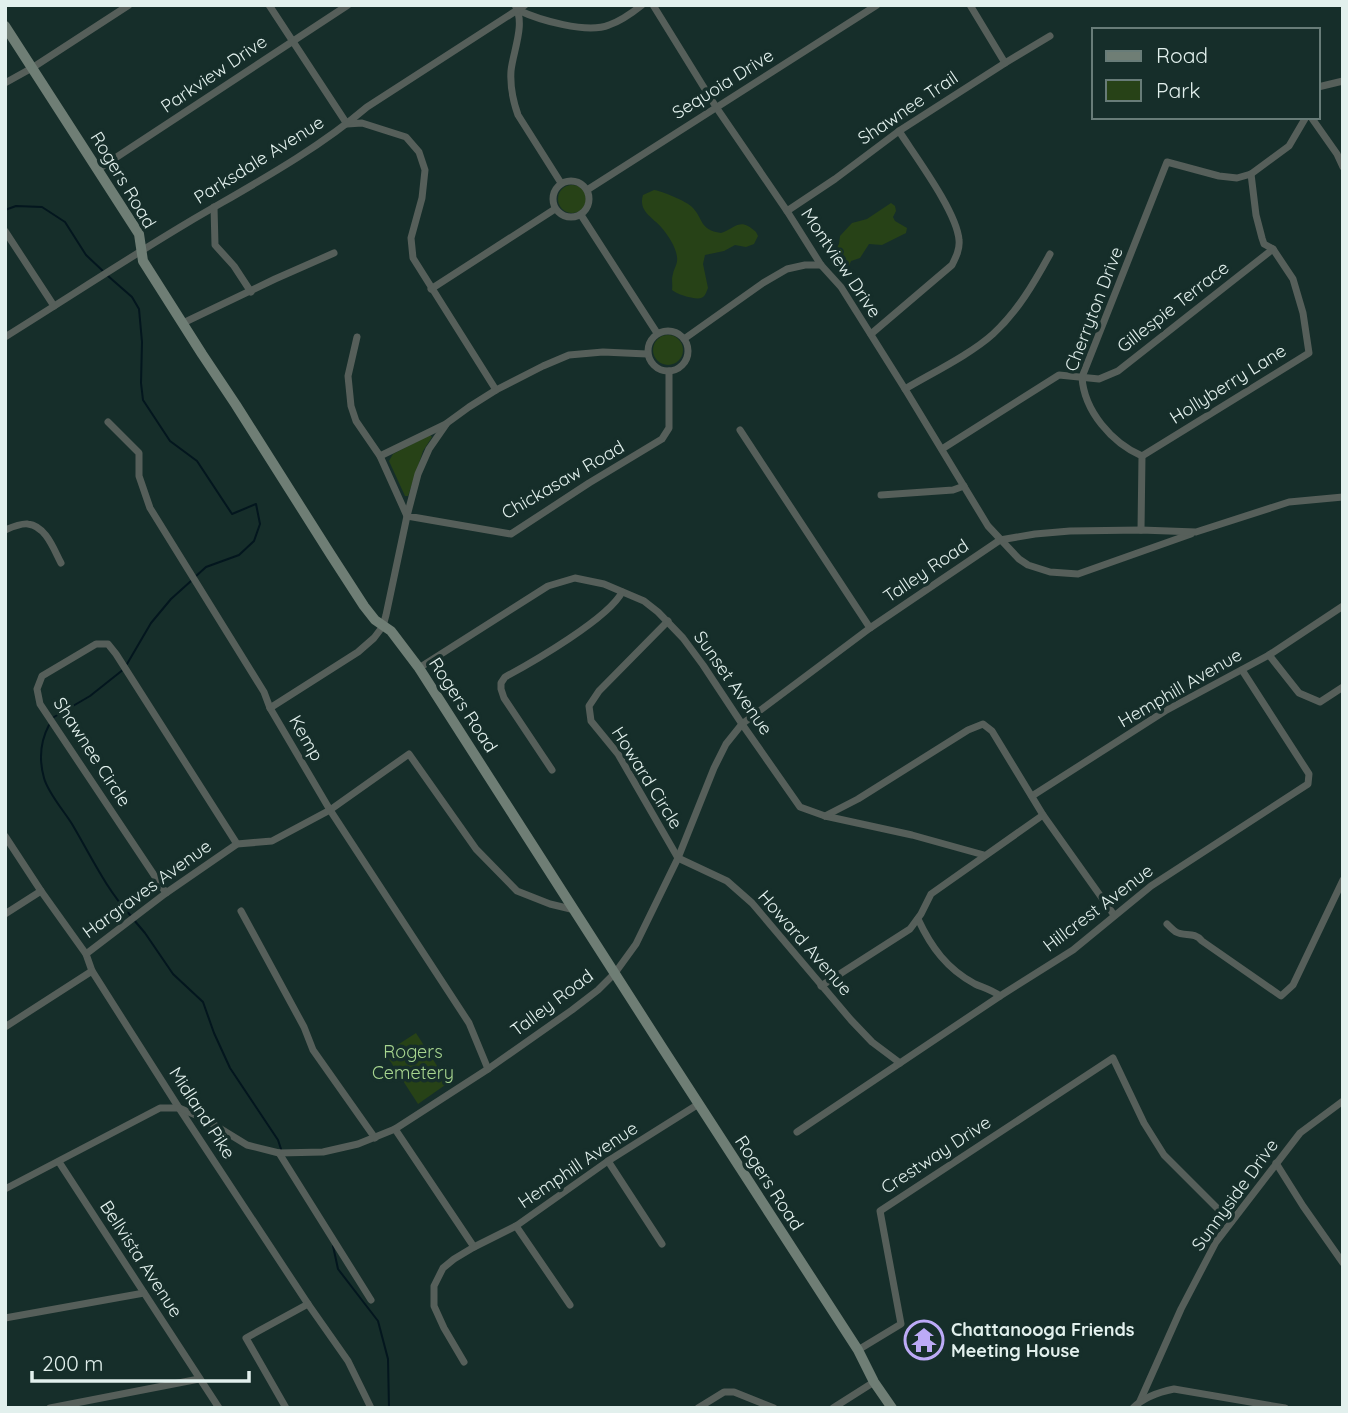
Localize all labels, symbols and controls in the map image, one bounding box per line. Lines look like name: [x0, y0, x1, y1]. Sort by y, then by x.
legend: [1092, 28, 1320, 119]
street label: Parkview Drive: [156, 30, 271, 118]
text: Road: [1156, 42, 1208, 68]
street label: Sequoia Drive: [668, 43, 778, 124]
street label: Shawnee Trail: [853, 66, 962, 149]
text: Park: [1156, 77, 1200, 103]
street label: Parksdale Avenue: [190, 110, 328, 209]
street label: Rogers Road: [86, 127, 161, 232]
street label: Montview Drive: [796, 203, 887, 322]
street label: Cherryton Drive: [1059, 243, 1128, 374]
street label: Gillespie Terrace: [1112, 256, 1233, 357]
street label: Hollyberry Lane: [1165, 339, 1290, 429]
street label: Chickasaw Road: [497, 435, 628, 524]
street label: Talley Road: [879, 534, 973, 608]
street label: Sunset Avenue: [689, 626, 778, 739]
street label: Hemphill Avenue: [1114, 643, 1246, 732]
street label: Rogers Road: [424, 653, 503, 757]
street label: Shawnee Circle: [48, 693, 136, 811]
street label: Kemp: [284, 711, 329, 765]
street label: Howard Circle: [607, 722, 688, 833]
street label: Hargraves Avenue: [78, 834, 216, 943]
street label: Hillcrest Avenue: [1038, 859, 1157, 956]
street label: Howard Avenue: [753, 885, 857, 1000]
street label: Talley Road: [506, 964, 598, 1041]
park label: Rogers Cemetery: [372, 1040, 454, 1084]
street label: Midland Pike: [164, 1062, 241, 1163]
street label: Crestway Drive: [876, 1110, 995, 1199]
street label: Hemphill Avenue: [514, 1116, 642, 1213]
street label: Rogers Road: [730, 1131, 809, 1235]
street label: Sunnyside Drive: [1186, 1134, 1283, 1255]
street label: Bellvista Avenue: [95, 1196, 188, 1322]
place label: Chattanooga Friends Meeting House: [951, 1318, 1135, 1362]
temple icon: Chattanooga Friends Meeting House: [903, 1319, 945, 1361]
scale bar: [32, 1340, 248, 1384]
text: 200 m: [42, 1350, 104, 1376]

